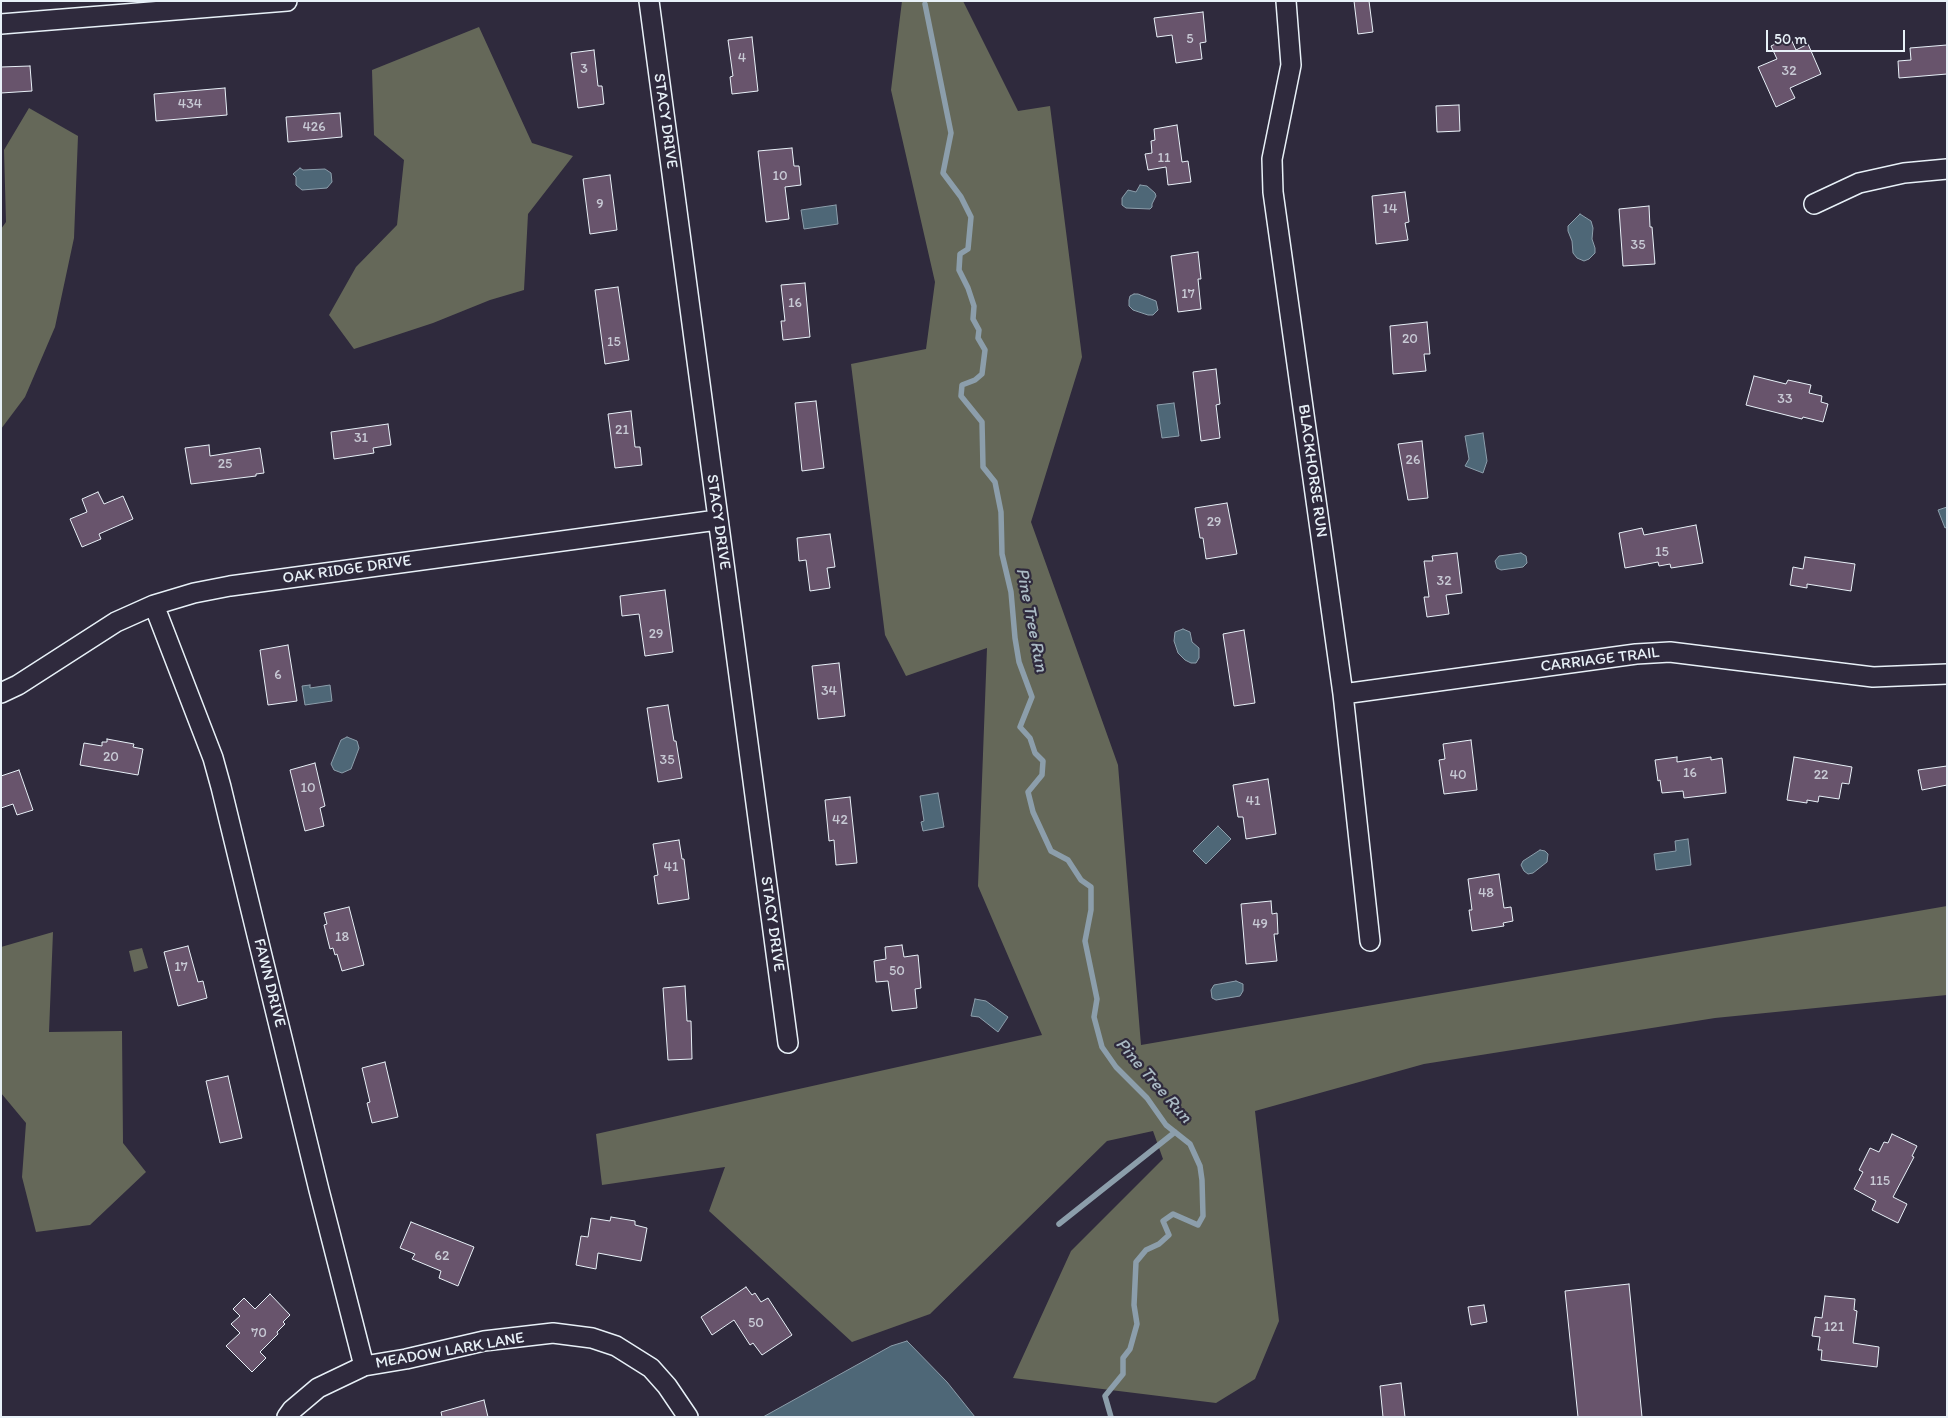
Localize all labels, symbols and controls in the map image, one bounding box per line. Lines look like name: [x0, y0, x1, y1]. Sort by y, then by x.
scale bar: [1768, 20, 1907, 52]
text: 50 m: [1774, 30, 1807, 48]
house number: 5: [1186, 31, 1194, 47]
house number: 4: [738, 50, 746, 66]
house number: 3: [580, 61, 588, 77]
house number: 32: [1782, 63, 1796, 79]
street label: STACY DRIVE: [649, 72, 681, 170]
house number: 434: [178, 96, 202, 112]
house number: 426: [302, 119, 326, 135]
house number: 11: [1158, 150, 1170, 166]
house number: 10: [772, 168, 788, 184]
house number: 9: [596, 196, 604, 212]
house number: 14: [1383, 201, 1397, 217]
house number: 35: [1631, 237, 1645, 253]
house number: 17: [1181, 286, 1195, 302]
house number: 16: [788, 295, 802, 311]
house number: 20: [1402, 331, 1418, 347]
house number: 15: [607, 334, 621, 350]
house number: 33: [1777, 391, 1793, 407]
street label: BLACKHORSE RUN: [1293, 403, 1331, 539]
house number: 21: [615, 422, 629, 438]
house number: 31: [354, 430, 368, 446]
house number: 26: [1406, 452, 1420, 468]
house number: 25: [218, 456, 232, 472]
street label: STACY DRIVE: [702, 473, 734, 571]
house number: 29: [1207, 514, 1221, 530]
house number: 15: [1655, 544, 1669, 560]
street label: OAK RIDGE DRIVE: [281, 551, 413, 589]
water label: Pine Tree Run: [1010, 566, 1052, 674]
house number: 32: [1437, 573, 1451, 589]
house number: 29: [649, 626, 663, 642]
street label: CARRIAGE TRAIL: [1539, 643, 1661, 677]
house number: 6: [274, 667, 282, 683]
house number: 34: [821, 683, 837, 699]
house number: 20: [103, 749, 119, 765]
house number: 35: [660, 752, 674, 768]
house number: 16: [1683, 765, 1697, 781]
house number: 40: [1449, 767, 1467, 783]
house number: 22: [1814, 767, 1828, 783]
house number: 10: [300, 780, 316, 796]
house number: 41: [1246, 793, 1260, 809]
house number: 42: [832, 812, 848, 828]
house number: 41: [664, 859, 678, 875]
street label: STACY DRIVE: [756, 875, 788, 973]
house number: 48: [1478, 885, 1494, 901]
house number: 49: [1252, 916, 1268, 932]
house number: 18: [335, 929, 349, 945]
street label: FAWN DRIVE: [249, 937, 289, 1029]
house number: 17: [174, 959, 188, 975]
house number: 50: [889, 963, 905, 979]
water label: Pine Tree Run: [1110, 1034, 1196, 1128]
house number: 115: [1870, 1173, 1890, 1189]
house number: 62: [435, 1248, 449, 1264]
house number: 50: [748, 1315, 764, 1331]
house number: 121: [1824, 1319, 1844, 1335]
house number: 70: [251, 1325, 267, 1341]
street label: MEADOW LARK LANE: [374, 1328, 526, 1374]

